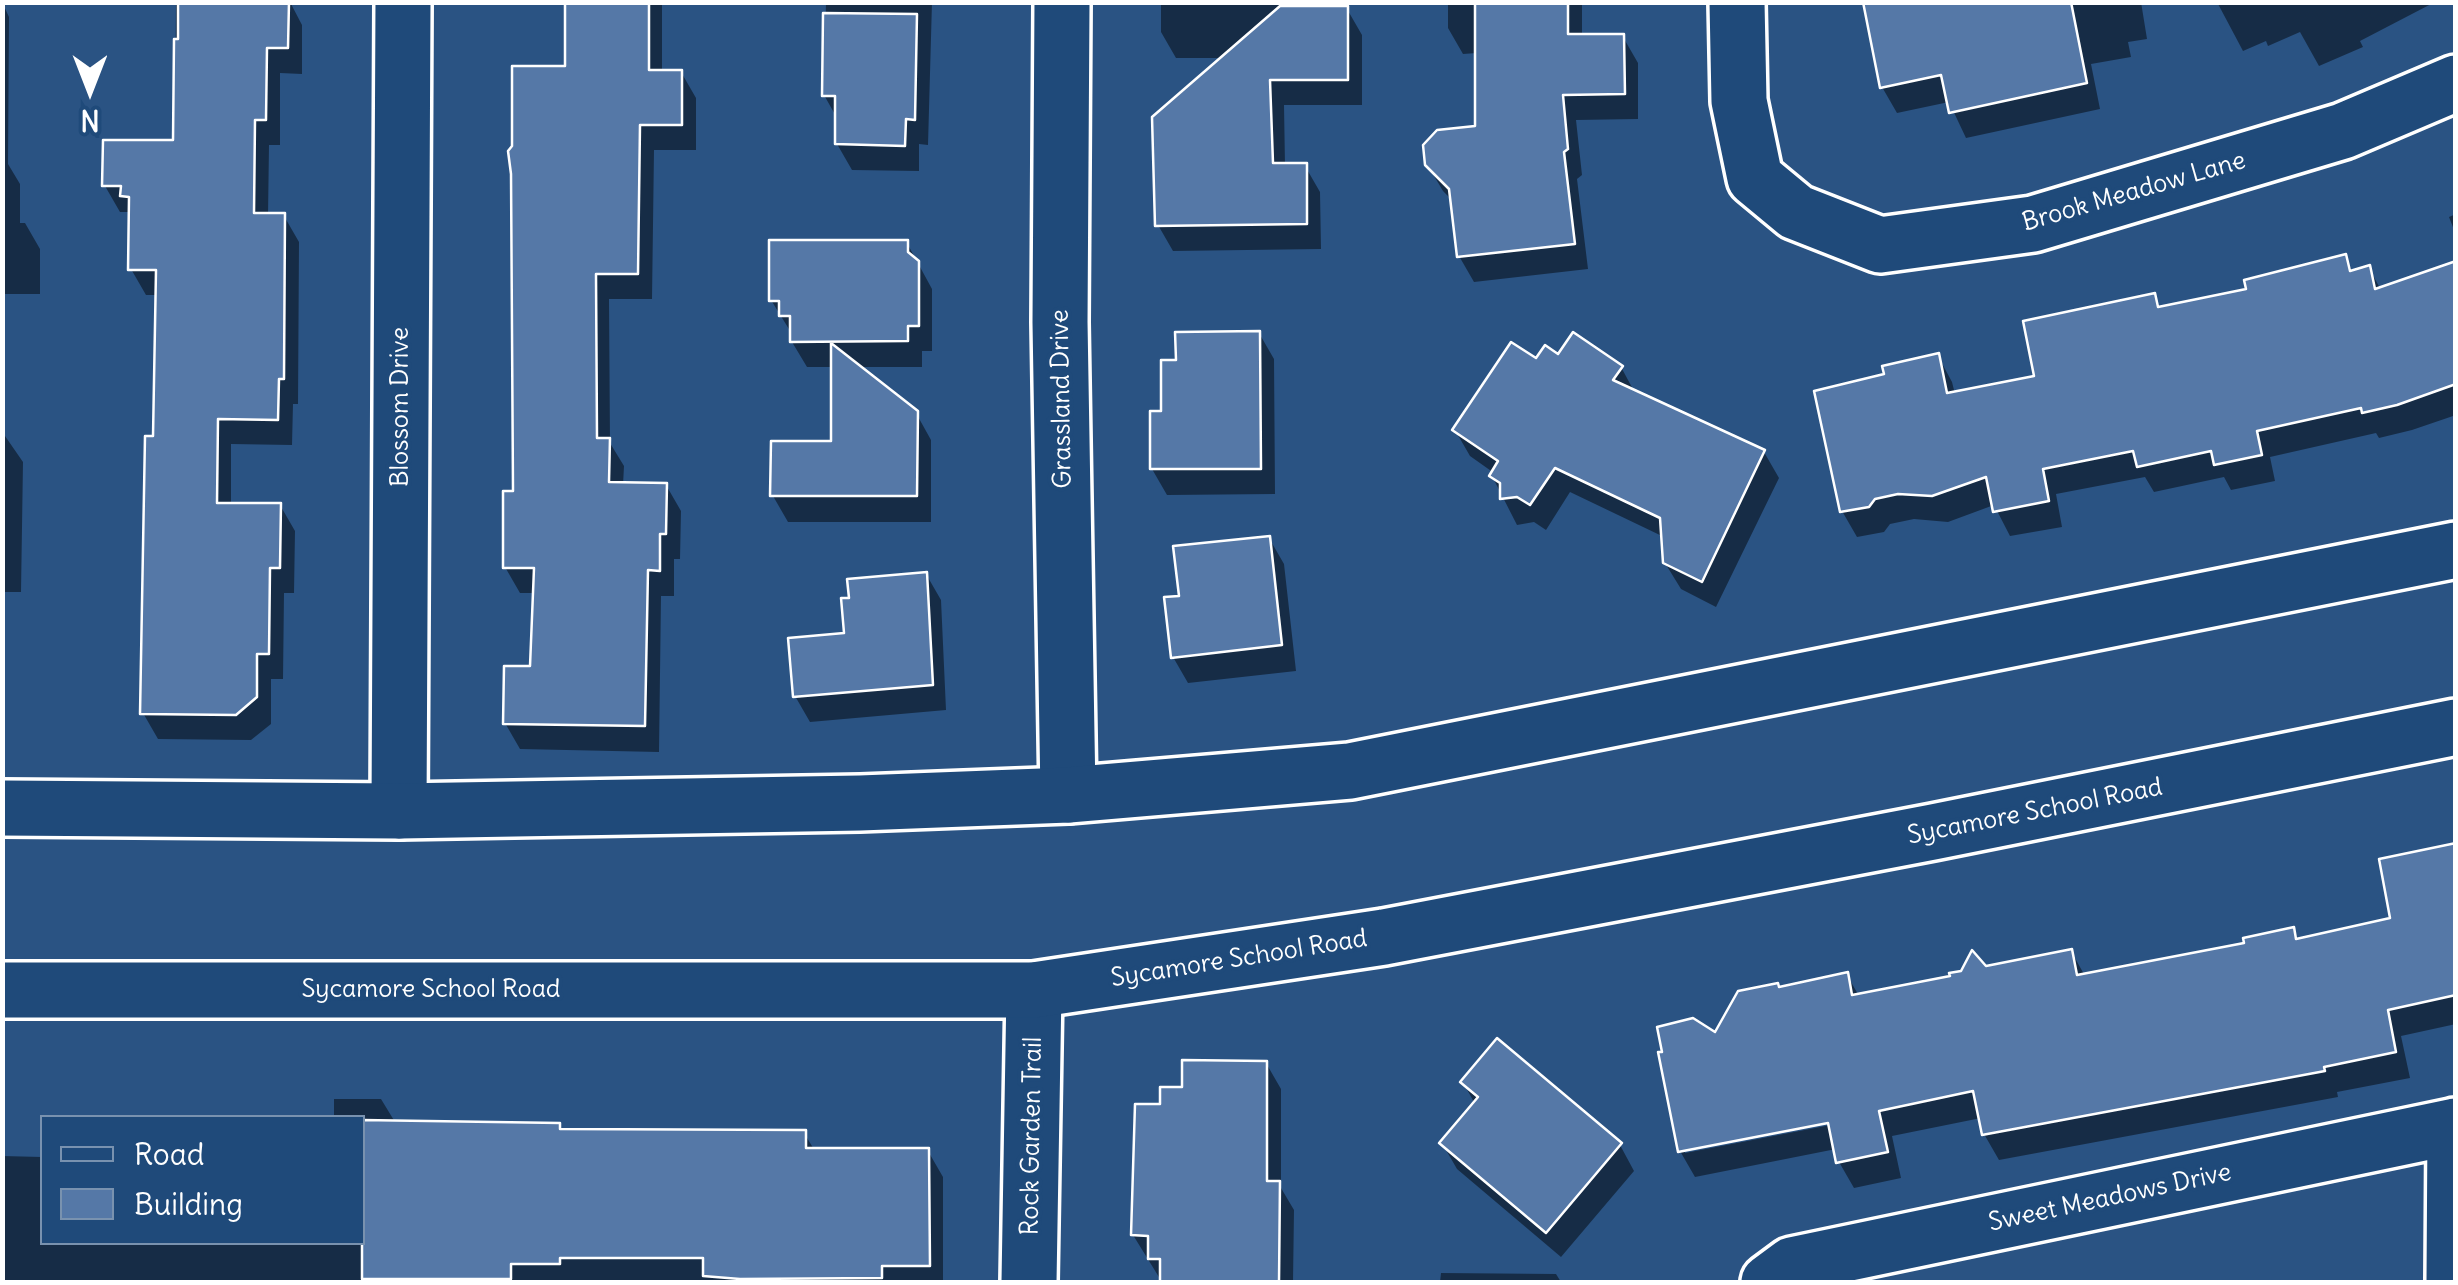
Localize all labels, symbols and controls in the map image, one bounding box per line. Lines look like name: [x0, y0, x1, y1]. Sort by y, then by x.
north arrow: [40, 40, 140, 140]
text: N: [80, 102, 100, 138]
street label: Brook Meadow Lane: [2019, 146, 2249, 238]
street label: Grassland Drive: [1045, 309, 1079, 489]
street label: Blossom Drive: [386, 327, 416, 487]
street label: Sycamore School Road: [1905, 773, 2165, 851]
street label: Sycamore School Road: [1109, 924, 1369, 994]
street label: Sycamore School Road: [301, 975, 561, 1005]
street label: Rock Garden Trail: [1015, 1036, 1049, 1236]
legend: [40, 1115, 365, 1245]
text: Road: [134, 1135, 204, 1173]
street label: Sweet Meadows Drive: [1986, 1158, 2234, 1238]
text: Building: [134, 1185, 243, 1223]

